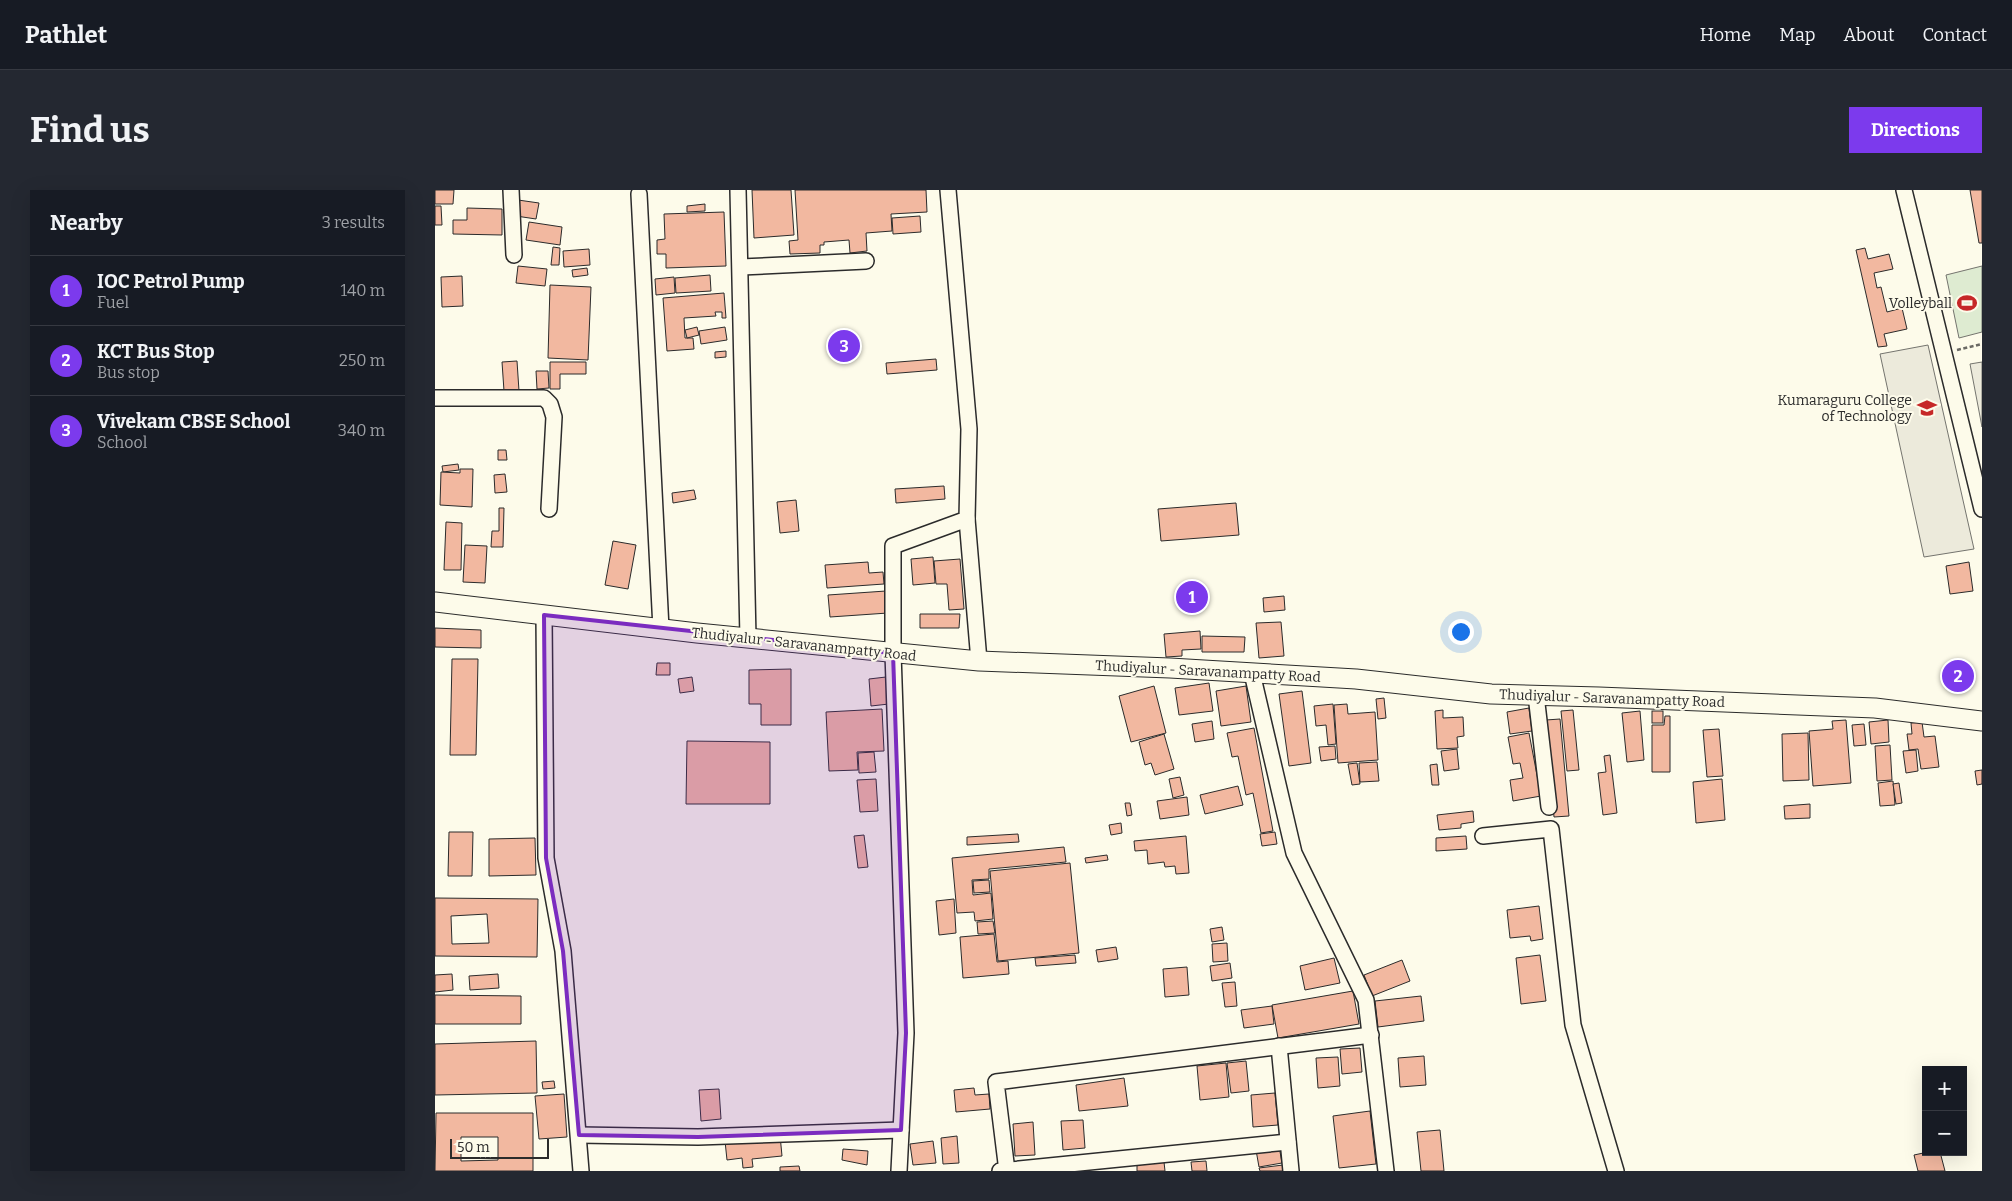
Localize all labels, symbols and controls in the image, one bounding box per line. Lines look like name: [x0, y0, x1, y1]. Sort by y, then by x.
text: Pathlet: [25, 21, 107, 49]
text: Home: [1700, 24, 1751, 46]
text: Map: [1779, 24, 1815, 46]
text: About: [1843, 24, 1894, 46]
text: Contact: [1922, 24, 1987, 46]
button: Directions: [1849, 107, 1982, 153]
text: Find us: [30, 109, 150, 151]
text: Nearby: [50, 210, 123, 236]
text: 3 results: [322, 213, 385, 232]
text: IOC Petrol Pump: [97, 270, 245, 293]
text: 1: [63, 281, 69, 300]
text: 140 m: [340, 281, 385, 300]
sports icon: Volleyball: [1956, 292, 1978, 314]
text: Fuel: [97, 293, 129, 312]
place label: Volleyball: [1889, 295, 1952, 312]
pin: 3: [828, 327, 860, 365]
text: KCT Bus Stop: [97, 340, 214, 363]
text: 2: [61, 351, 71, 370]
text: 250 m: [339, 351, 385, 370]
text: Bus stop: [97, 363, 160, 382]
place label: Kumaraguru College of Technology: [1778, 392, 1913, 425]
school or university icon: Kumaraguru College of Technology: [1916, 397, 1938, 419]
text: Vivekam CBSE School: [97, 410, 290, 433]
text: 3: [61, 421, 71, 440]
text: 340 m: [338, 421, 385, 440]
text: School: [97, 433, 147, 452]
pin: 1: [1176, 578, 1208, 616]
your location: [1448, 619, 1474, 645]
street label: Thudiyalur - Saravanampatty Road: [691, 624, 917, 665]
street label: Thudiyalur - Saravanampatty Road: [1095, 657, 1321, 686]
pin: 2: [1942, 657, 1974, 695]
street label: Thudiyalur - Saravanampatty Road: [1499, 686, 1725, 711]
map controls: [1922, 1066, 1967, 1156]
button: +: [1922, 1066, 1967, 1111]
button: −: [1922, 1111, 1967, 1156]
scale bar: [450, 1136, 549, 1159]
text: 50 m: [457, 1139, 490, 1156]

